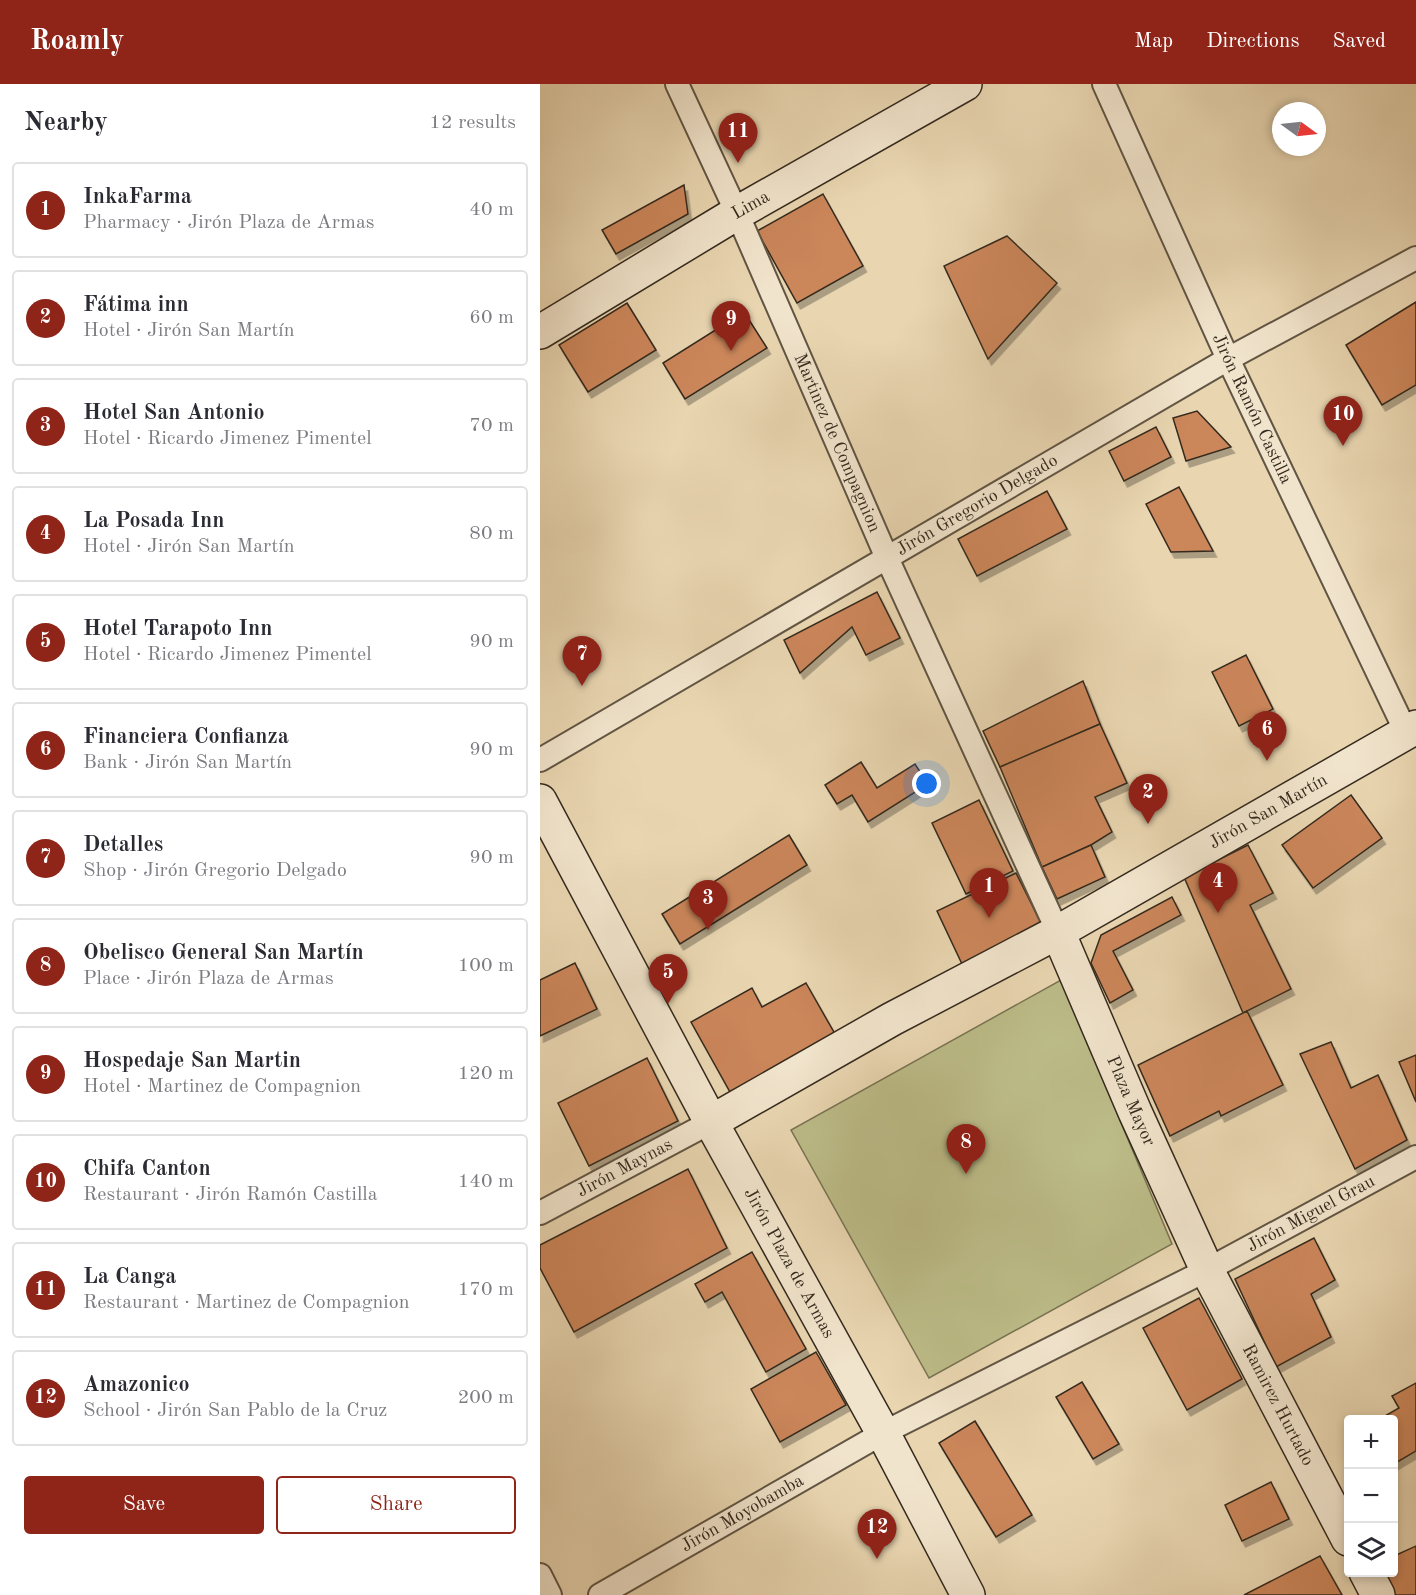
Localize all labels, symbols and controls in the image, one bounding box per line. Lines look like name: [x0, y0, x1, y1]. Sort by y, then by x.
text: Roamly: [30, 28, 124, 56]
text: Map: [1134, 31, 1173, 52]
text: Directions: [1206, 31, 1300, 52]
text: Saved: [1333, 31, 1386, 52]
north arrow: [1272, 102, 1326, 156]
text: Nearby: [24, 110, 108, 136]
text: 12 results: [429, 113, 516, 133]
pin: 11: [718, 113, 758, 163]
text: InkaFarma: [83, 186, 192, 208]
street label: Lima: [729, 187, 773, 223]
text: 1: [40, 200, 51, 220]
text: 40 m: [469, 200, 514, 220]
text: Pharmacy · Jirón Plaza de Armas: [83, 213, 374, 233]
text: Fátima inn: [83, 294, 189, 316]
pin: 9: [712, 302, 750, 351]
text: 2: [40, 308, 51, 328]
text: 60 m: [469, 308, 514, 328]
text: Hotel · Jirón San Martín: [83, 321, 295, 341]
street label: Jirón Ramón Castilla: [1209, 331, 1295, 487]
street label: Martinez de Compagnion: [790, 351, 884, 535]
pin: 10: [1324, 396, 1362, 446]
text: Hotel San Antonio: [83, 402, 265, 424]
text: 3: [40, 416, 51, 436]
text: 70 m: [469, 416, 514, 436]
text: Hotel · Ricardo Jimenez Pimentel: [83, 429, 372, 449]
street label: Jirón Gregorio Delgado: [893, 451, 1061, 559]
text: La Posada Inn: [83, 510, 224, 532]
text: 4: [40, 524, 51, 544]
text: 80 m: [469, 524, 514, 544]
text: Hotel · Jirón San Martín: [83, 537, 295, 557]
text: Hotel Tarapoto Inn: [83, 618, 273, 640]
text: 5: [40, 632, 51, 652]
text: 90 m: [469, 632, 514, 652]
pin: 7: [562, 636, 602, 686]
text: Hotel · Ricardo Jimenez Pimentel: [83, 645, 372, 665]
pin: 6: [1248, 712, 1286, 761]
text: Financiera Confianza: [83, 726, 289, 748]
text: 6: [40, 740, 51, 760]
text: 90 m: [469, 740, 514, 760]
text: Bank · Jirón San Martín: [83, 753, 292, 773]
your location: [912, 769, 941, 798]
street label: Jirón San Martín: [1206, 771, 1331, 852]
pin: 2: [1128, 774, 1168, 824]
text: Detalles: [83, 834, 163, 856]
text: 7: [40, 848, 51, 868]
text: 90 m: [469, 848, 514, 868]
text: Shop · Jirón Gregorio Delgado: [83, 861, 347, 881]
pin: 4: [1198, 864, 1238, 913]
pin: 1: [970, 868, 1008, 918]
pin: 3: [688, 880, 728, 930]
text: Obelisco General San Martín: [83, 942, 364, 964]
pin: 5: [648, 954, 688, 1004]
text: 8: [40, 956, 51, 976]
text: 100 m: [458, 956, 514, 976]
text: Place · Jirón Plaza de Armas: [83, 969, 334, 989]
text: Hospedaje San Martin: [83, 1050, 301, 1072]
street label: Plaza Mayor: [1103, 1053, 1159, 1150]
text: 9: [40, 1064, 51, 1084]
text: 120 m: [458, 1064, 514, 1084]
text: Hotel · Martinez de Compagnion: [83, 1077, 361, 1097]
pin: 8: [946, 1124, 986, 1174]
street label: Jirón Maynas: [574, 1135, 676, 1201]
text: Chifa Canton: [83, 1158, 211, 1180]
text: 10: [34, 1172, 57, 1192]
text: 140 m: [458, 1172, 514, 1192]
street label: Jirón Miguel Grau: [1244, 1172, 1378, 1255]
text: Restaurant · Jirón Ramón Castilla: [83, 1185, 378, 1205]
street label: Jirón Plaza de Armas: [740, 1185, 838, 1341]
text: La Canga: [83, 1266, 176, 1288]
text: 11: [34, 1280, 57, 1300]
text: 170 m: [458, 1280, 514, 1300]
text: Restaurant · Martinez de Compagnion: [83, 1293, 409, 1313]
street label: Ramirez Hurtado: [1239, 1341, 1317, 1469]
text: Amazonico: [83, 1374, 190, 1396]
text: 12: [34, 1388, 57, 1408]
text: 200 m: [458, 1388, 514, 1408]
text: School · Jirón San Pablo de la Cruz: [83, 1401, 387, 1421]
map controls: [1344, 1415, 1398, 1577]
button: +: [1344, 1415, 1398, 1469]
button: −: [1344, 1469, 1398, 1523]
street label: Jirón Moyobamba: [678, 1471, 807, 1556]
button: Save: [24, 1476, 264, 1534]
button: Share: [276, 1476, 516, 1534]
pin: 12: [858, 1510, 896, 1559]
button: layers: [1344, 1523, 1398, 1577]

